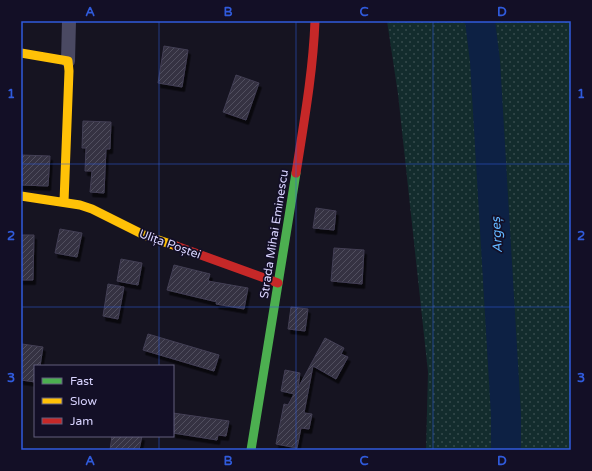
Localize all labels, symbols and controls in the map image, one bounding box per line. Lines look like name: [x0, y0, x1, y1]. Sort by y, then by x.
text: A: [85, 4, 95, 20]
text: B: [223, 4, 233, 20]
text: C: [359, 4, 369, 20]
text: D: [497, 4, 507, 20]
text: 1: [7, 86, 15, 102]
text: 1: [577, 86, 585, 102]
street label: Strada Mihai Eminescu: [257, 169, 291, 299]
water label: Argeș: [488, 216, 506, 253]
street label: Ulița Poștei: [137, 226, 203, 262]
text: 2: [7, 228, 15, 244]
text: 2: [577, 228, 585, 244]
legend: [34, 365, 174, 437]
text: 3: [7, 370, 15, 386]
text: 3: [577, 370, 585, 386]
text: Fast: [70, 374, 94, 388]
text: Slow: [70, 394, 97, 408]
text: Jam: [70, 414, 93, 428]
text: A: [85, 453, 95, 469]
text: B: [223, 453, 233, 469]
text: C: [359, 453, 369, 469]
text: D: [497, 453, 507, 469]

